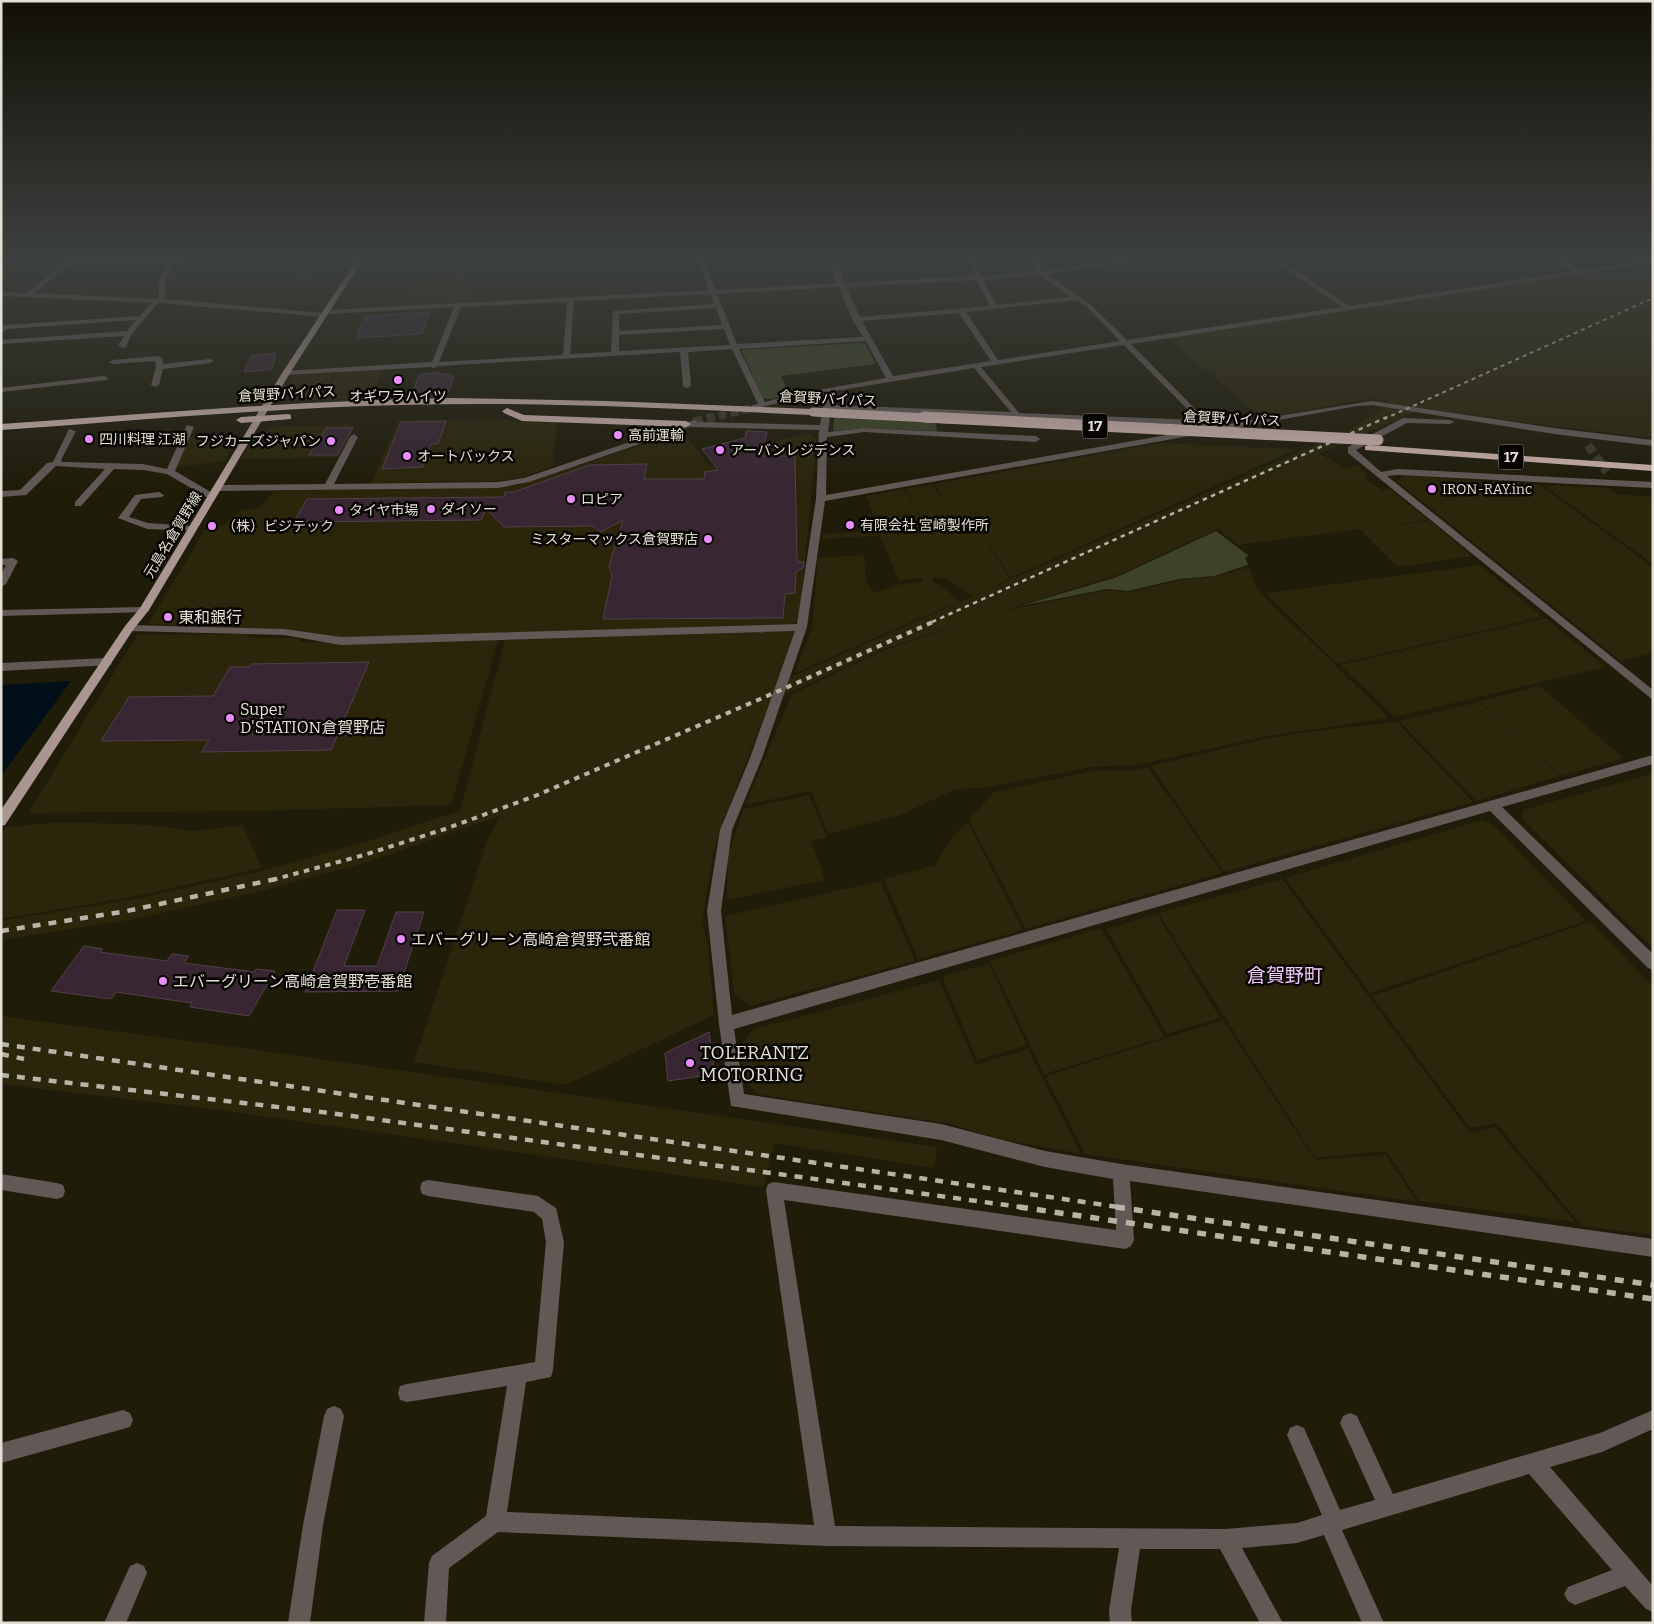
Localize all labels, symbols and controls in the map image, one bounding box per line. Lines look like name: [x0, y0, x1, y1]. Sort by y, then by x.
marker: オギワラハイツ: [392, 374, 404, 386]
street label: 倉賀野バイパス: [238, 383, 336, 405]
place label: オギワラハイツ: [349, 388, 447, 405]
street label: 倉賀野バイパス: [779, 388, 877, 410]
street label: 倉賀野バイパス: [1183, 408, 1281, 430]
road number: 17: [1082, 414, 1108, 438]
place label: 高前運輸: [628, 427, 684, 444]
marker: 高前運輸: [612, 429, 624, 441]
place label: 四川料理 江湖: [99, 431, 186, 448]
marker: 四川料理 江湖: [83, 433, 95, 445]
place label: フジカーズジャパン: [196, 433, 321, 450]
marker: フジカーズジャパン: [325, 435, 337, 447]
place label: アーバンレジデンス: [730, 442, 855, 459]
marker: アーバンレジデンス: [714, 444, 726, 456]
road number: 17: [1498, 444, 1524, 470]
place label: オートバックス: [417, 448, 515, 465]
marker: オートバックス: [401, 450, 413, 462]
place label: IRON-RAY.inc: [1442, 481, 1532, 498]
marker: IRON-RAY.inc: [1426, 483, 1438, 495]
street label: 元島名倉賀野線: [140, 489, 206, 581]
place label: ロピア: [581, 491, 623, 508]
marker: ロピア: [565, 493, 577, 505]
place label: ダイソー: [441, 501, 497, 518]
place label: タイヤ市場: [349, 502, 419, 519]
marker: ダイソー: [425, 503, 437, 515]
marker: タイヤ市場: [333, 504, 345, 516]
place label: 有限会社 宮崎製作所: [860, 517, 989, 534]
place label: （株）ビジテック: [222, 518, 334, 535]
marker: 有限会社 宮崎製作所: [844, 519, 856, 531]
marker: （株）ビジテック: [206, 520, 218, 532]
place label: ミスターマックス倉賀野店: [530, 531, 698, 548]
marker: ミスターマックス倉賀野店: [702, 533, 714, 545]
place label: 東和銀行: [178, 608, 242, 627]
marker: 東和銀行: [162, 611, 174, 623]
place label: Super D'STATION倉賀野店: [240, 700, 385, 737]
marker: Super D'STATION倉賀野店: [224, 712, 236, 724]
place label: エバーグリーン高崎倉賀野弐番館: [411, 930, 650, 949]
marker: エバーグリーン高崎倉賀野弐番館: [395, 933, 407, 945]
district label: 倉賀野町: [1247, 964, 1323, 987]
place label: エバーグリーン高崎倉賀野壱番館: [173, 972, 412, 991]
marker: エバーグリーン高崎倉賀野壱番館: [157, 975, 169, 987]
place label: TOLERANTZ MOTORING: [700, 1041, 809, 1086]
marker: TOLERANTZ MOTORING: [684, 1057, 696, 1069]

